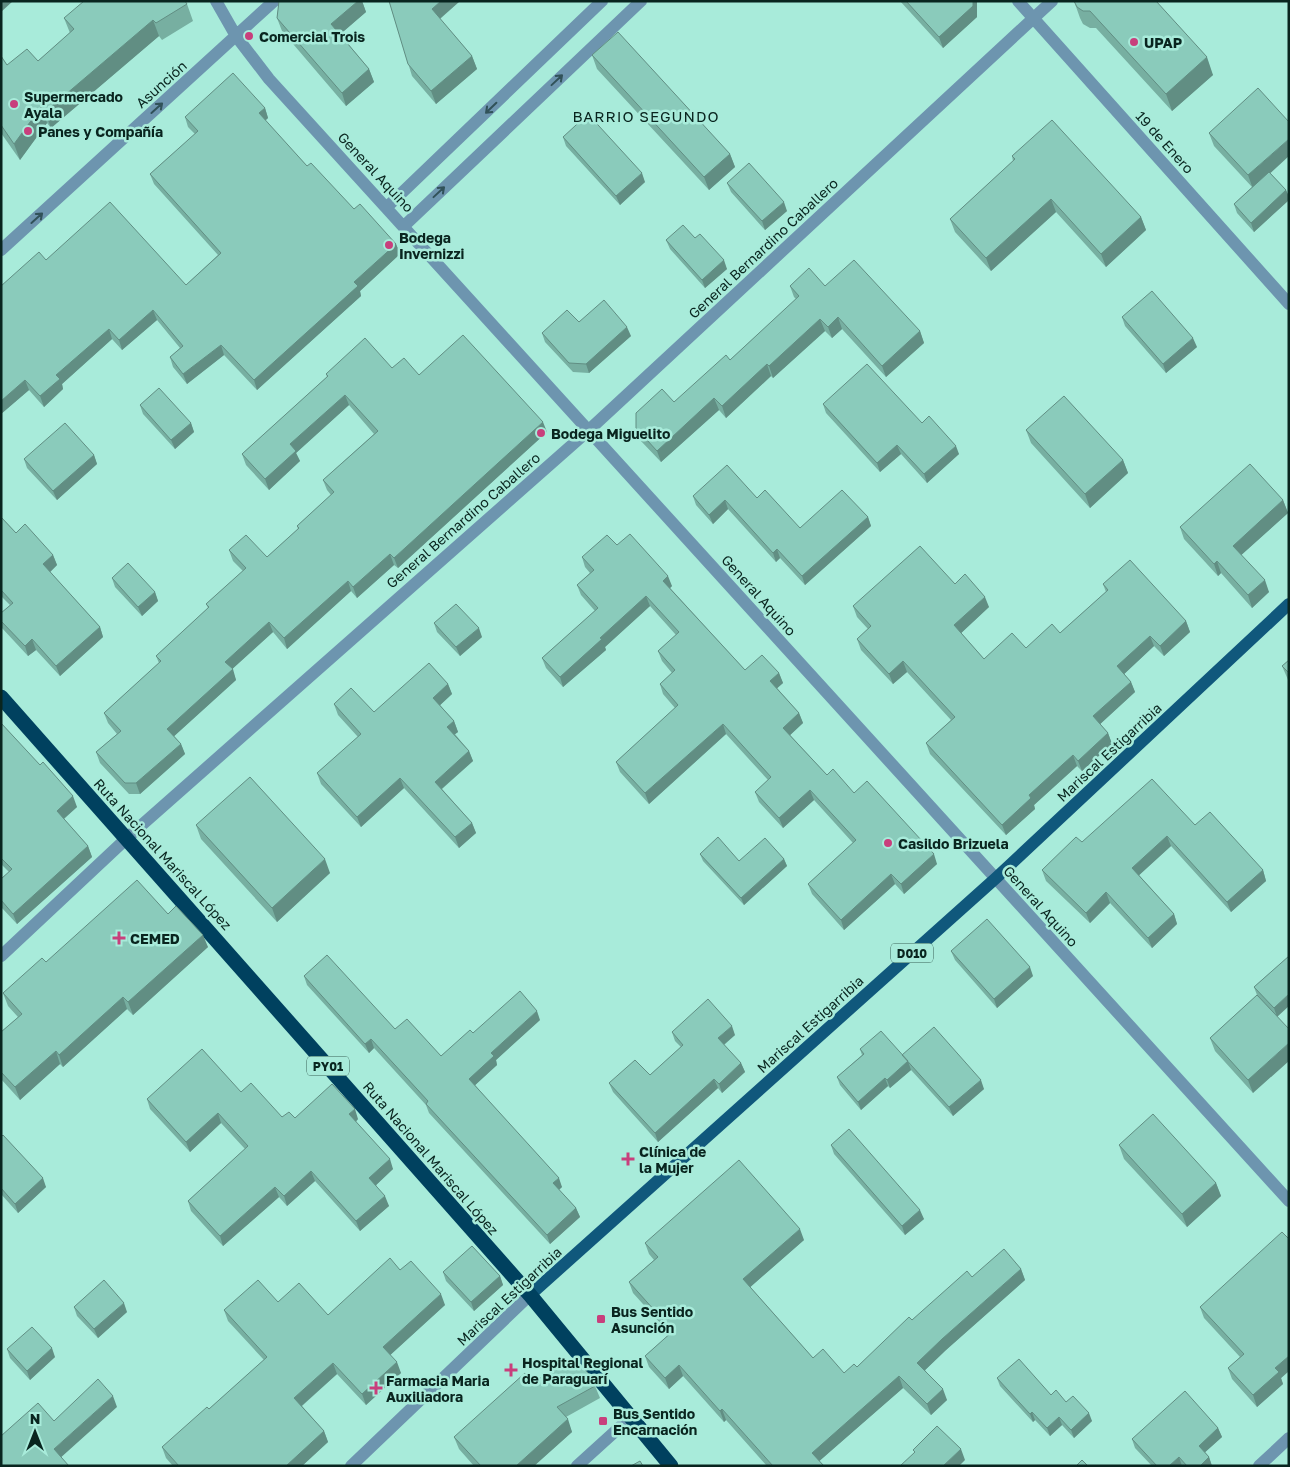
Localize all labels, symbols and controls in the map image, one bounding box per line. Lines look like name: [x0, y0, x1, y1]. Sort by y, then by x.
place label: Comercial Trois: [259, 28, 365, 45]
marker: Comercial Trois: [243, 30, 255, 42]
place label: UPAP: [1144, 34, 1182, 51]
marker: UPAP: [1128, 36, 1140, 48]
street label: Asunción: [132, 57, 190, 111]
one-way arrow: [551, 75, 563, 87]
place label: Supermercado Ayala: [24, 88, 123, 121]
marker: Supermercado Ayala: [8, 98, 20, 110]
one-way arrow: [486, 101, 498, 113]
one-way arrow: [151, 102, 164, 114]
district label: BARRIO SEGUNDO: [573, 107, 719, 125]
street label: 19 de Enero: [1133, 107, 1197, 177]
place label: Panes y Compañía: [38, 123, 163, 140]
marker: Panes y Compañía: [22, 125, 34, 137]
street label: General Aquino: [335, 129, 417, 215]
street label: General Bernardino Caballero: [685, 174, 841, 322]
one-way arrow: [433, 186, 446, 198]
one-way arrow: [31, 212, 44, 223]
place label: Bodega Invernizzi: [399, 229, 465, 262]
marker: Bodega Invernizzi: [383, 239, 395, 251]
place label: Bodega Miguelito: [551, 425, 670, 442]
marker: Bodega Miguelito: [535, 427, 547, 439]
street label: General Bernardino Caballero: [383, 449, 543, 591]
street label: General Aquino: [718, 551, 800, 639]
street label: Mariscal Estigarribia: [1053, 699, 1165, 805]
street label: Ruta Nacional Mariscal López: [91, 775, 235, 933]
place label: Casildo Brizuela: [898, 835, 1009, 852]
marker: Casildo Brizuela: [882, 837, 894, 849]
street label: General Aquino: [1000, 862, 1082, 950]
place label: CEMED: [130, 930, 180, 947]
marker: CEMED: [112, 931, 126, 945]
road number: D010: [891, 944, 933, 962]
street label: Mariscal Estigarribia: [753, 972, 867, 1076]
road number: PY01: [307, 1056, 349, 1076]
street label: Ruta Nacional Mariscal López: [360, 1078, 502, 1238]
place label: Clínica de la Mujer: [639, 1143, 706, 1176]
marker: Clínica de la Mujer: [621, 1152, 635, 1166]
street label: Mariscal Estigarribia: [453, 1243, 565, 1349]
place label: Bus Sentido Asunción: [611, 1303, 693, 1336]
marker: Bus Sentido Asunción: [595, 1313, 607, 1325]
place label: Hospital Regional de Paraguarí: [522, 1354, 643, 1387]
marker: Hospital Regional de Paraguarí: [504, 1363, 518, 1377]
place label: Farmacia Maria Auxiliadora: [386, 1372, 490, 1405]
marker: Farmacia Maria Auxiliadora: [370, 1382, 382, 1394]
place label: Bus Sentido Encarnación: [613, 1405, 697, 1438]
north arrow: [10, 1407, 60, 1457]
text: N: [30, 1410, 40, 1427]
marker: Bus Sentido Encarnación: [597, 1415, 609, 1427]

